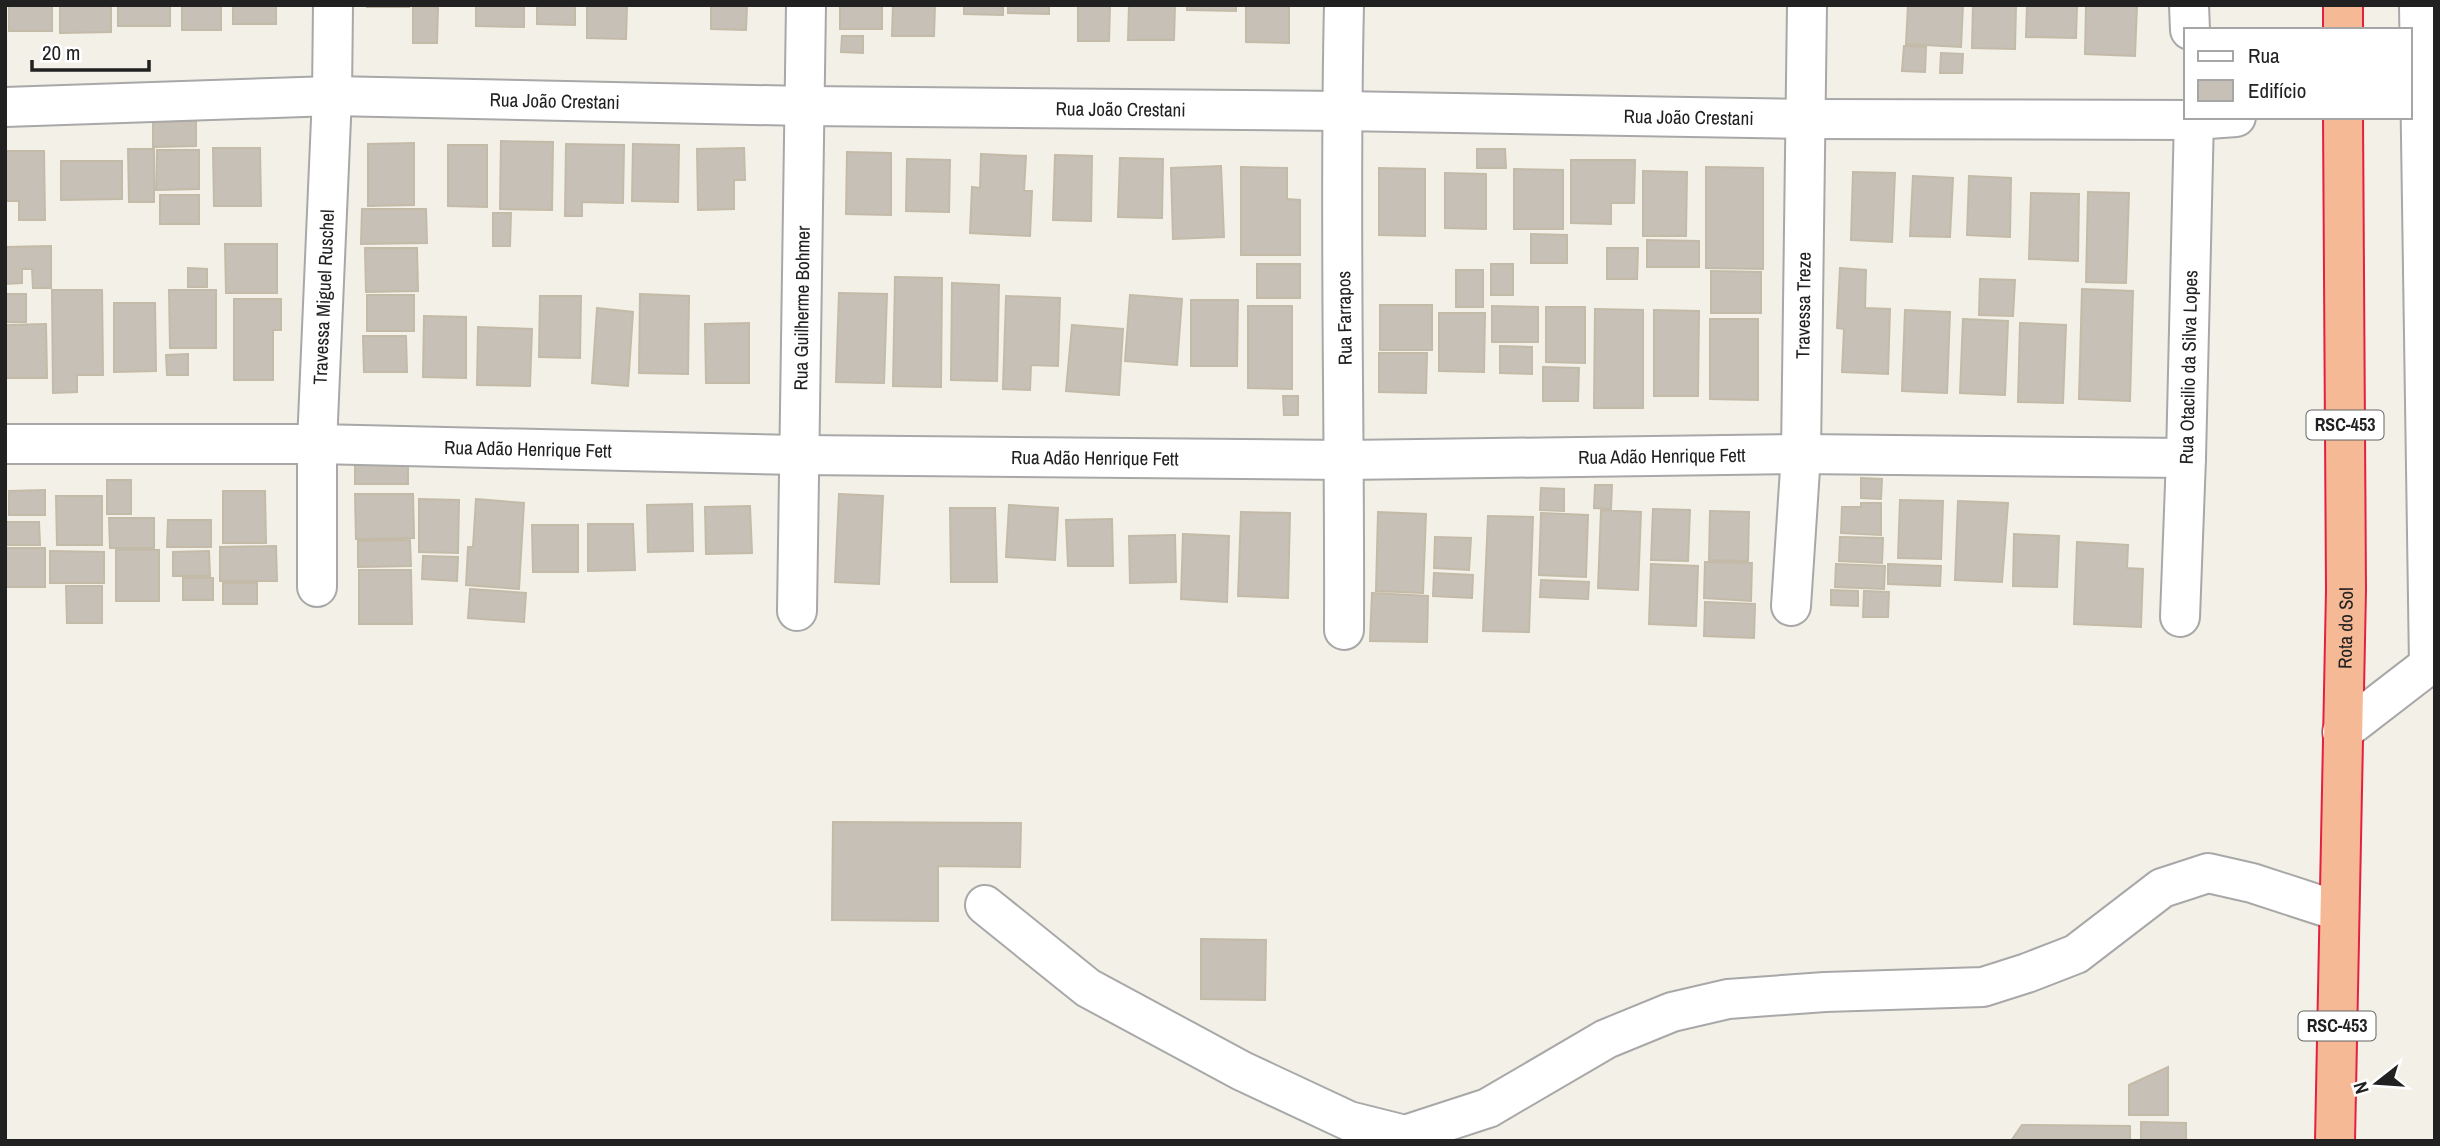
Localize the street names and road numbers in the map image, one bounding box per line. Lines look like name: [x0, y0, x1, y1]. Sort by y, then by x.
street label: Rua João Crestani: [489, 86, 620, 115]
street label: Rua João Crestani: [1056, 95, 1186, 123]
street label: Rua João Crestani: [1623, 103, 1754, 131]
street label: Travessa Miguel Ruschel: [307, 209, 340, 385]
street label: Rua Guilherme Bohmer: [787, 225, 816, 391]
street label: Travessa Treze: [1789, 252, 1817, 359]
street label: Rua Farrapos: [1330, 270, 1358, 365]
street label: Rua Otacilio da Silva Lopes: [2173, 270, 2203, 465]
road number: RSC-453: [2306, 410, 2384, 440]
street label: Rua Adão Henrique Fett: [444, 434, 613, 464]
street label: Rua Adão Henrique Fett: [1578, 442, 1746, 470]
street label: Rua Adão Henrique Fett: [1011, 444, 1179, 471]
street label: Rota do Sol: [2331, 587, 2359, 669]
road number: RSC-453: [2298, 1012, 2376, 1041]

